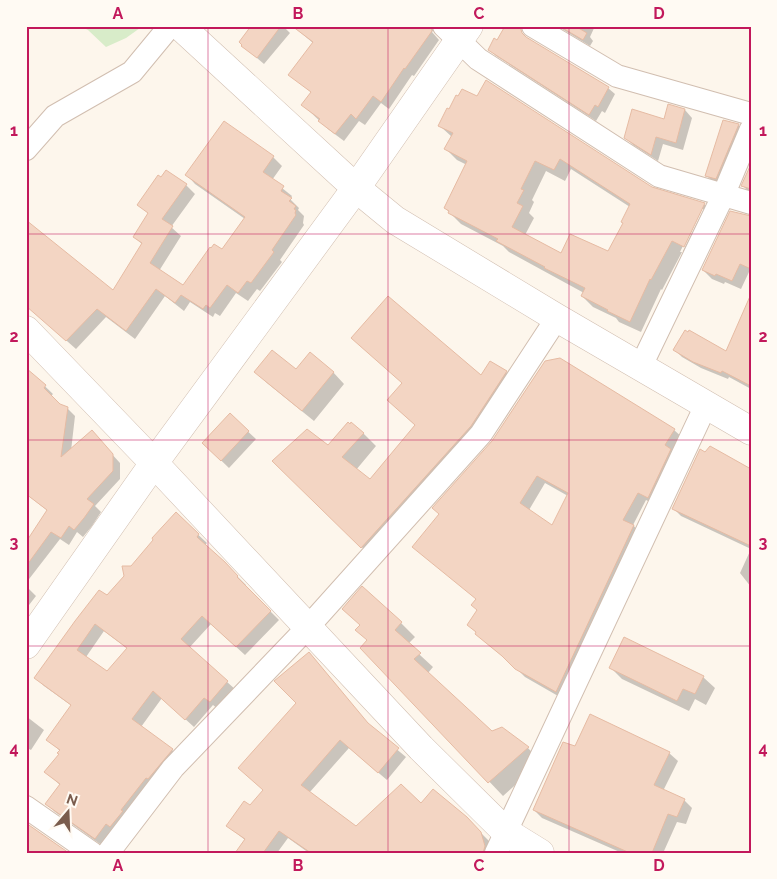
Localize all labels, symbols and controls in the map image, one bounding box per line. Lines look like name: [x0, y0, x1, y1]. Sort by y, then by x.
text: A: [113, 4, 124, 23]
text: B: [293, 4, 304, 23]
text: C: [474, 4, 485, 23]
text: D: [653, 4, 665, 23]
text: 1: [10, 121, 18, 140]
text: 1: [759, 121, 767, 140]
text: 2: [9, 327, 19, 346]
text: 2: [758, 327, 768, 346]
text: 3: [10, 533, 19, 552]
text: 3: [759, 533, 768, 552]
text: 4: [9, 739, 19, 758]
text: 4: [758, 739, 768, 758]
north arrow: [42, 786, 92, 836]
text: N: [65, 790, 80, 809]
text: A: [113, 856, 124, 875]
text: B: [293, 856, 304, 875]
text: C: [474, 856, 485, 875]
text: D: [653, 856, 665, 875]

